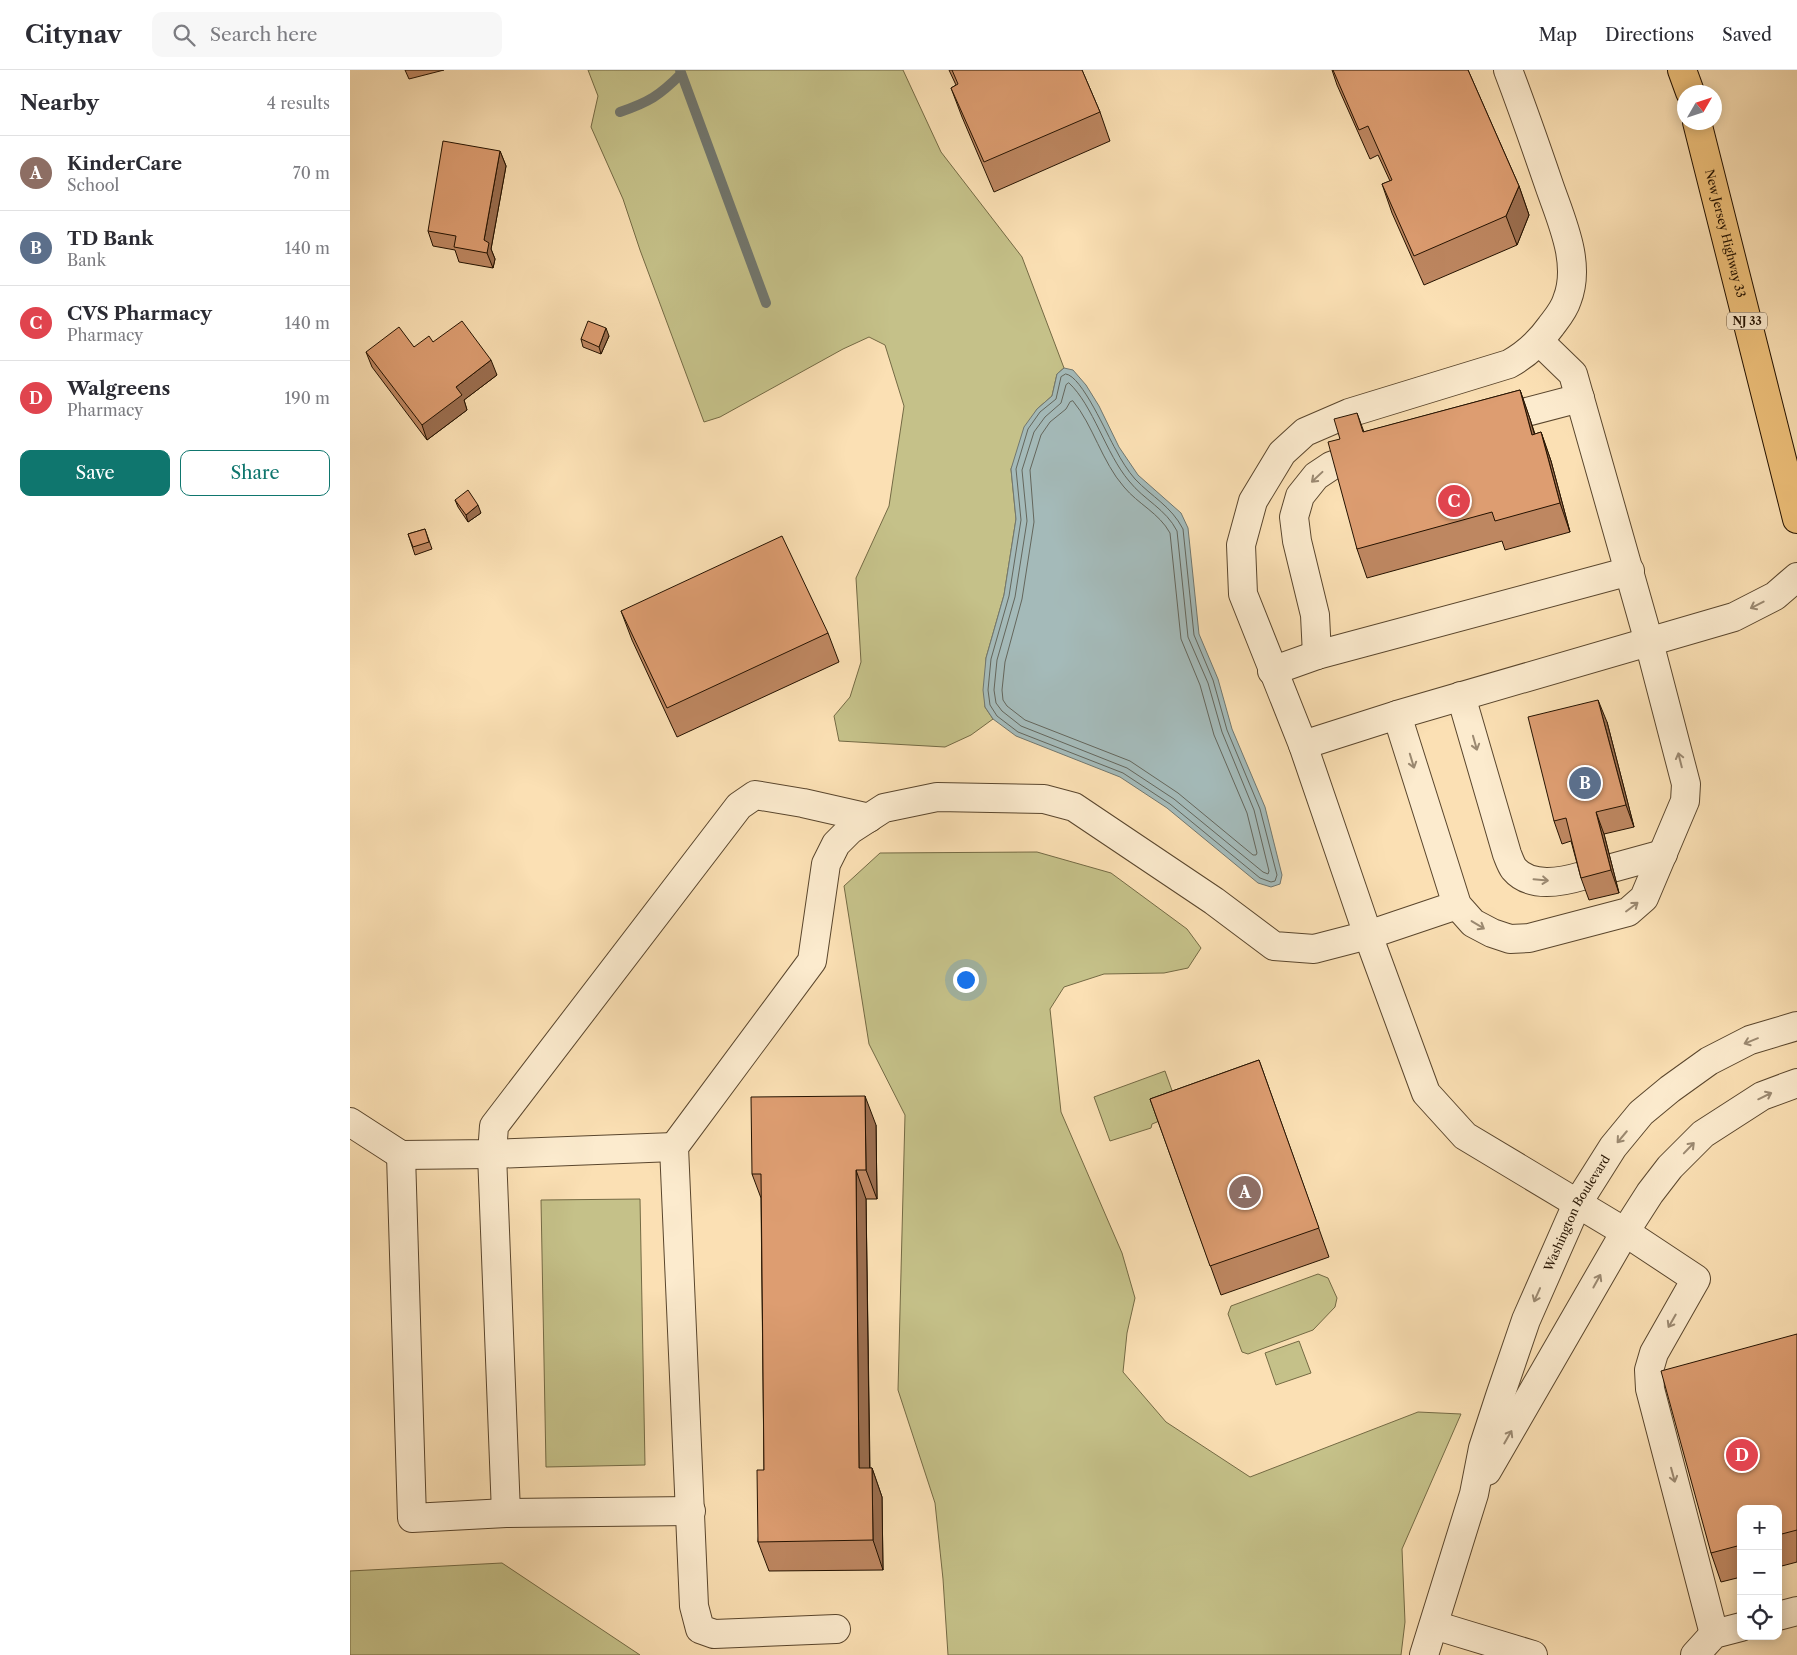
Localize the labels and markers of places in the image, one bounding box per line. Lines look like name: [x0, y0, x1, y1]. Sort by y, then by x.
pin: C: [1438, 482, 1470, 520]
pin: B: [1569, 764, 1601, 802]
pin: A: [1229, 1173, 1261, 1211]
pin: D: [1726, 1436, 1758, 1474]

